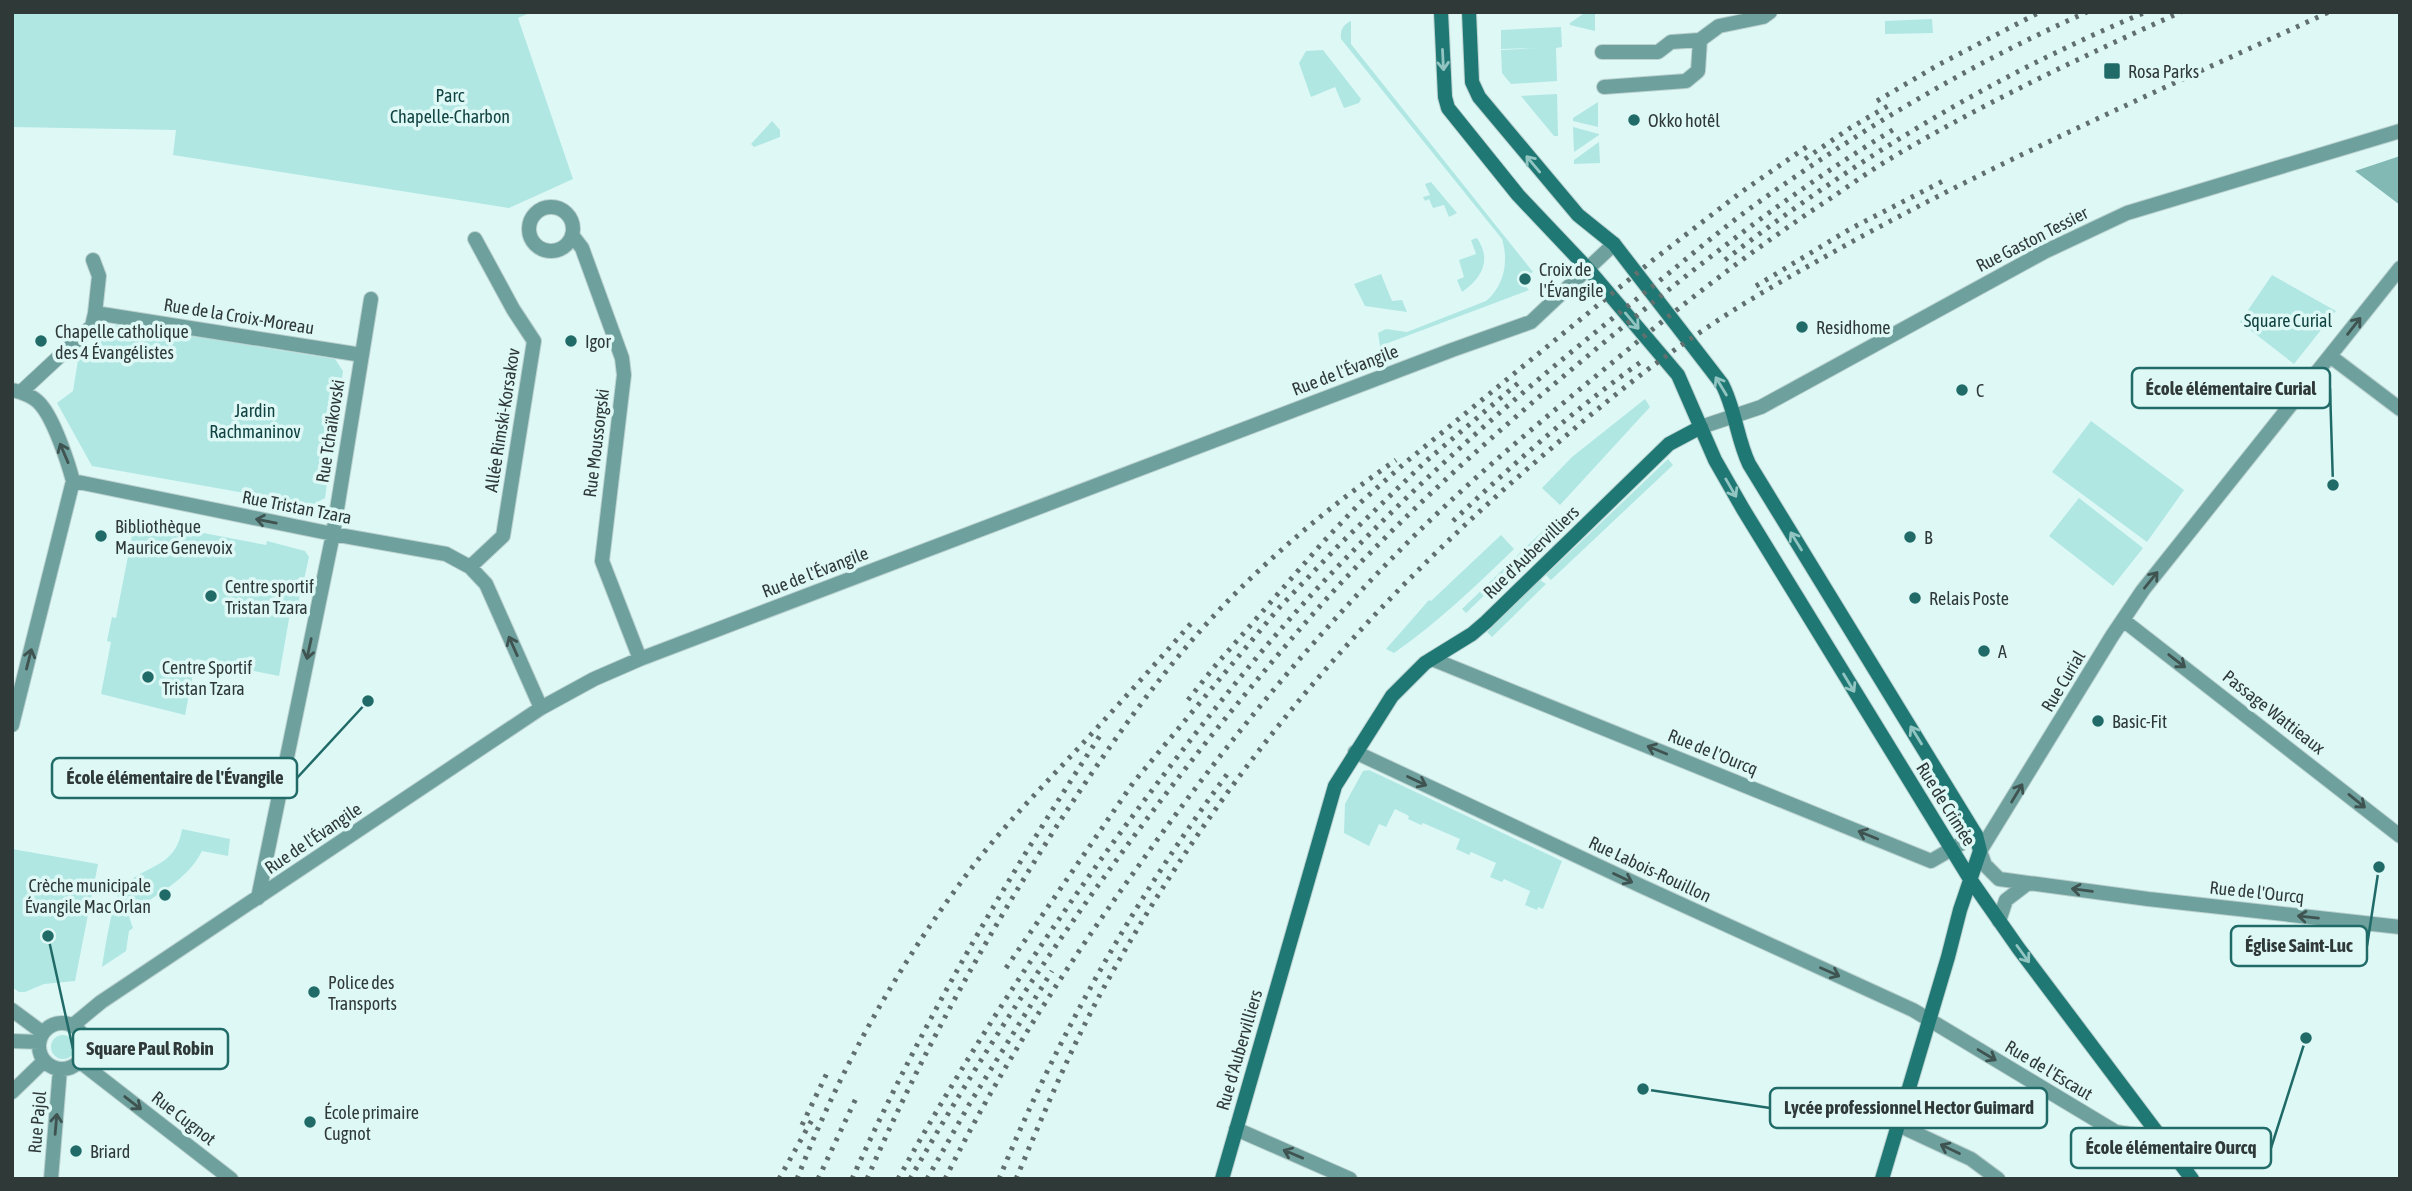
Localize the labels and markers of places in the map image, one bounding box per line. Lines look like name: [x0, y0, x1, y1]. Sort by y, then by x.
marker: Rosa Parks: [2102, 61, 2122, 81]
place label: Rosa Parks: [2128, 61, 2199, 82]
place label: Okko hotêl: [1648, 110, 1720, 131]
marker: Okko hotêl: [1626, 112, 1642, 128]
place label: Croix de l'Évangile: [1539, 259, 1603, 301]
marker: Croix de l'Évangile: [1517, 271, 1533, 287]
place label: Residhome: [1816, 317, 1891, 338]
marker: Residhome: [1794, 319, 1810, 335]
place label: Chapelle catholique des 4 Évangélistes: [55, 321, 189, 363]
place label: Igor: [585, 331, 611, 352]
marker: Chapelle catholique des 4 Évangélistes: [33, 333, 49, 349]
marker: Igor: [563, 333, 579, 349]
callout: École élémentaire Curial: [2132, 368, 2330, 408]
place label: C: [1976, 380, 1984, 401]
marker: C: [1954, 382, 1970, 398]
place label: Bibliothèque Maurice Genevoix: [115, 516, 232, 558]
place label: B: [1924, 527, 1933, 548]
marker: Bibliothèque Maurice Genevoix: [93, 528, 109, 544]
marker: B: [1902, 529, 1918, 545]
place label: Centre sportif Tristan Tzara: [225, 576, 314, 618]
marker: Centre sportif Tristan Tzara: [203, 588, 219, 604]
place label: Relais Poste: [1929, 588, 2009, 609]
marker: Relais Poste: [1907, 590, 1923, 606]
place label: A: [1998, 641, 2007, 662]
marker: A: [1976, 643, 1992, 659]
place label: Centre Sportif Tristan Tzara: [162, 657, 252, 699]
marker: Centre Sportif Tristan Tzara: [140, 669, 156, 685]
place label: Basic-Fit: [2112, 711, 2167, 732]
marker: Basic-Fit: [2090, 713, 2106, 729]
callout: École élémentaire de l'Évangile: [52, 758, 297, 798]
place label: Crèche municipale Évangile Mac Orlan: [25, 875, 151, 917]
marker: Crèche municipale Évangile Mac Orlan: [157, 887, 173, 903]
callout: Église Saint-Luc: [2231, 926, 2367, 966]
place label: Police des Transports: [328, 972, 397, 1014]
marker: Police des Transports: [306, 984, 322, 1000]
callout: Square Paul Robin: [73, 1029, 228, 1069]
callout: Lycée professionnel Hector Guimard: [1770, 1088, 2047, 1128]
place label: École primaire Cugnot: [324, 1102, 419, 1144]
marker: École primaire Cugnot: [302, 1114, 318, 1130]
callout: École élémentaire Ourcq: [2071, 1128, 2271, 1168]
place label: Briard: [90, 1141, 130, 1162]
marker: Briard: [68, 1143, 84, 1159]

